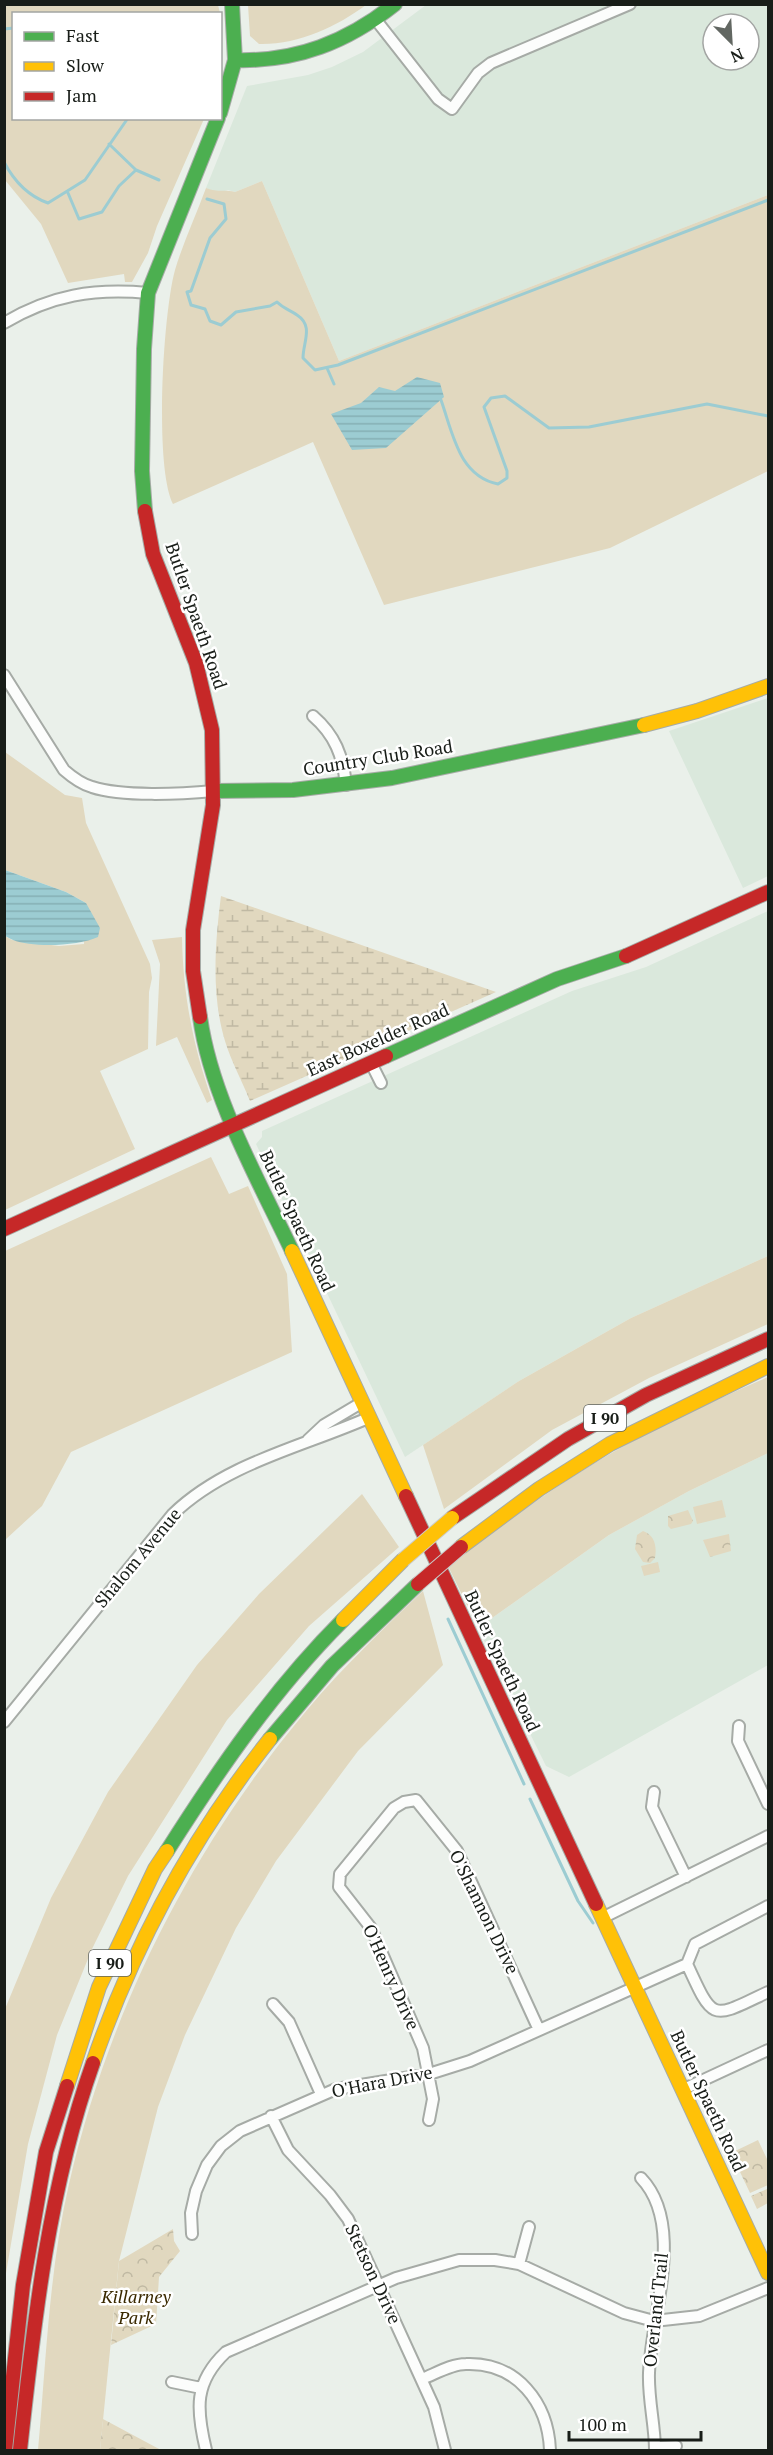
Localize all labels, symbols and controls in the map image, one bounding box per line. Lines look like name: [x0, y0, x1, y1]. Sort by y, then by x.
legend: [12, 12, 222, 120]
north arrow: [701, 12, 761, 72]
text: Fast: [66, 23, 100, 47]
text: N: [727, 43, 747, 68]
text: Slow: [66, 53, 105, 77]
text: Jam: [66, 83, 97, 107]
street label: Butler Spaeth Road: [161, 539, 233, 692]
street label: Country Club Road: [301, 733, 454, 781]
street label: East Boxelder Road: [303, 997, 453, 1081]
street label: Butler Spaeth Road: [255, 1146, 341, 1295]
road number: I 90: [584, 1405, 626, 1431]
street label: Shalom Avenue: [88, 1502, 186, 1612]
street label: Butler Spaeth Road: [460, 1586, 546, 1735]
street label: O'Shannon Drive: [444, 1845, 525, 1978]
street label: O'Henry Drive: [358, 1920, 426, 2033]
road number: I 90: [89, 1950, 131, 1976]
street label: Butler Spaeth Road: [666, 2026, 752, 2175]
street label: O'Hara Drive: [329, 2059, 434, 2103]
street label: Stetson Drive: [340, 2220, 408, 2328]
street label: Overland Trail: [637, 2251, 673, 2368]
park label: Killarney Park: [100, 2284, 171, 2329]
scale bar: [569, 2404, 701, 2442]
text: 100 m: [578, 2412, 627, 2436]

